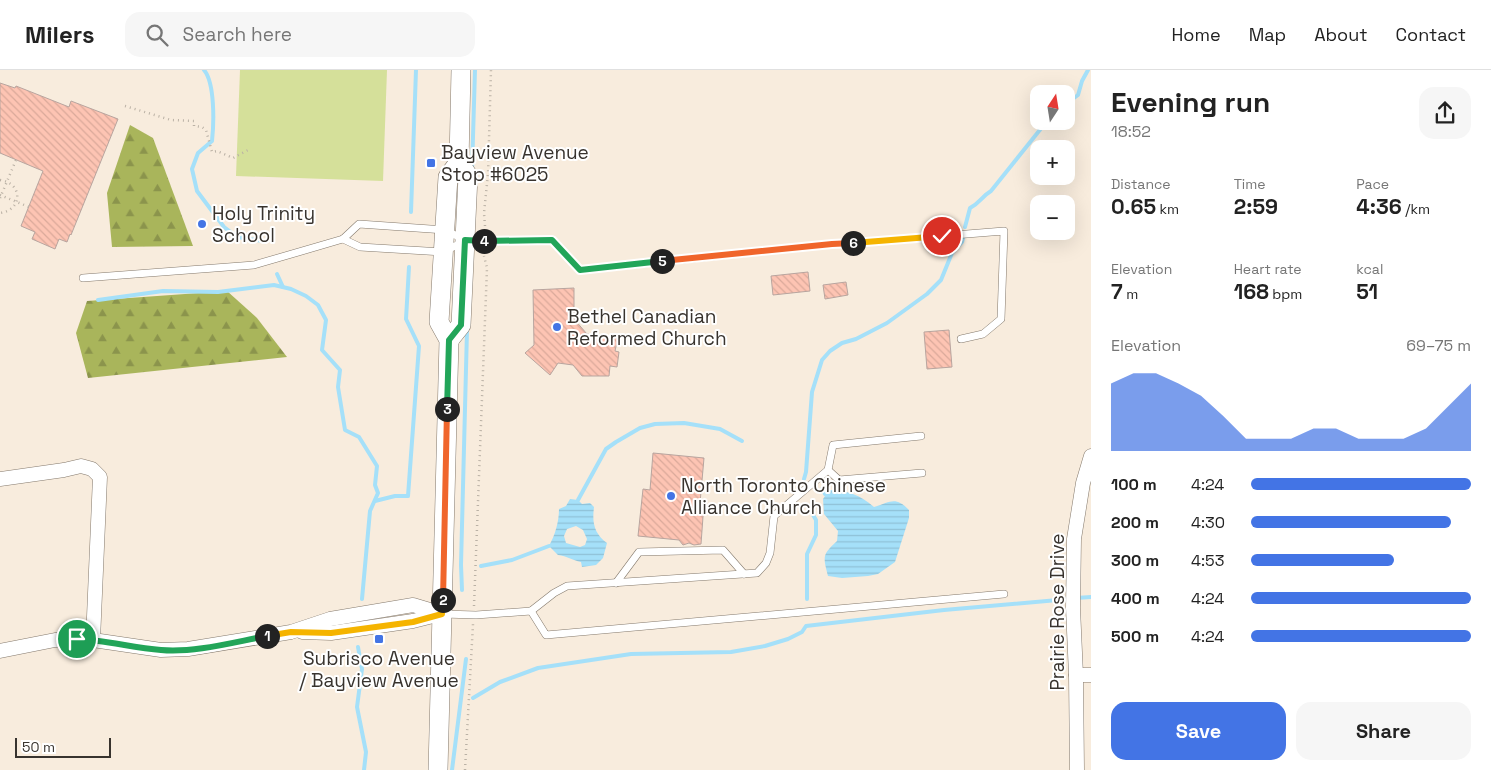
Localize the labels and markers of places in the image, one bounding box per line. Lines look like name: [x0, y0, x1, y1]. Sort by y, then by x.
place label: Bayview Avenue Stop #6025: [441, 140, 589, 187]
marker: Bayview Avenue Stop #6025: [425, 157, 437, 169]
place label: Holy Trinity School: [212, 201, 315, 248]
pin: [921, 215, 963, 257]
marker: Holy Trinity School: [196, 218, 208, 230]
pin: 4: [472, 228, 496, 254]
pin: 6: [840, 230, 866, 256]
pin: 5: [650, 248, 674, 274]
place label: Bethel Canadian Reformed Church: [567, 304, 727, 351]
marker: Bethel Canadian Reformed Church: [551, 321, 563, 333]
pin: 3: [434, 396, 460, 422]
place label: North Toronto Chinese Alliance Church: [681, 473, 886, 520]
marker: North Toronto Chinese Alliance Church: [665, 490, 677, 502]
pin: 2: [430, 588, 456, 612]
pin: [56, 618, 98, 660]
pin: 1: [254, 624, 280, 648]
marker: Subrisco Avenue / Bayview Avenue: [373, 633, 385, 645]
place label: Subrisco Avenue / Bayview Avenue: [299, 646, 459, 693]

